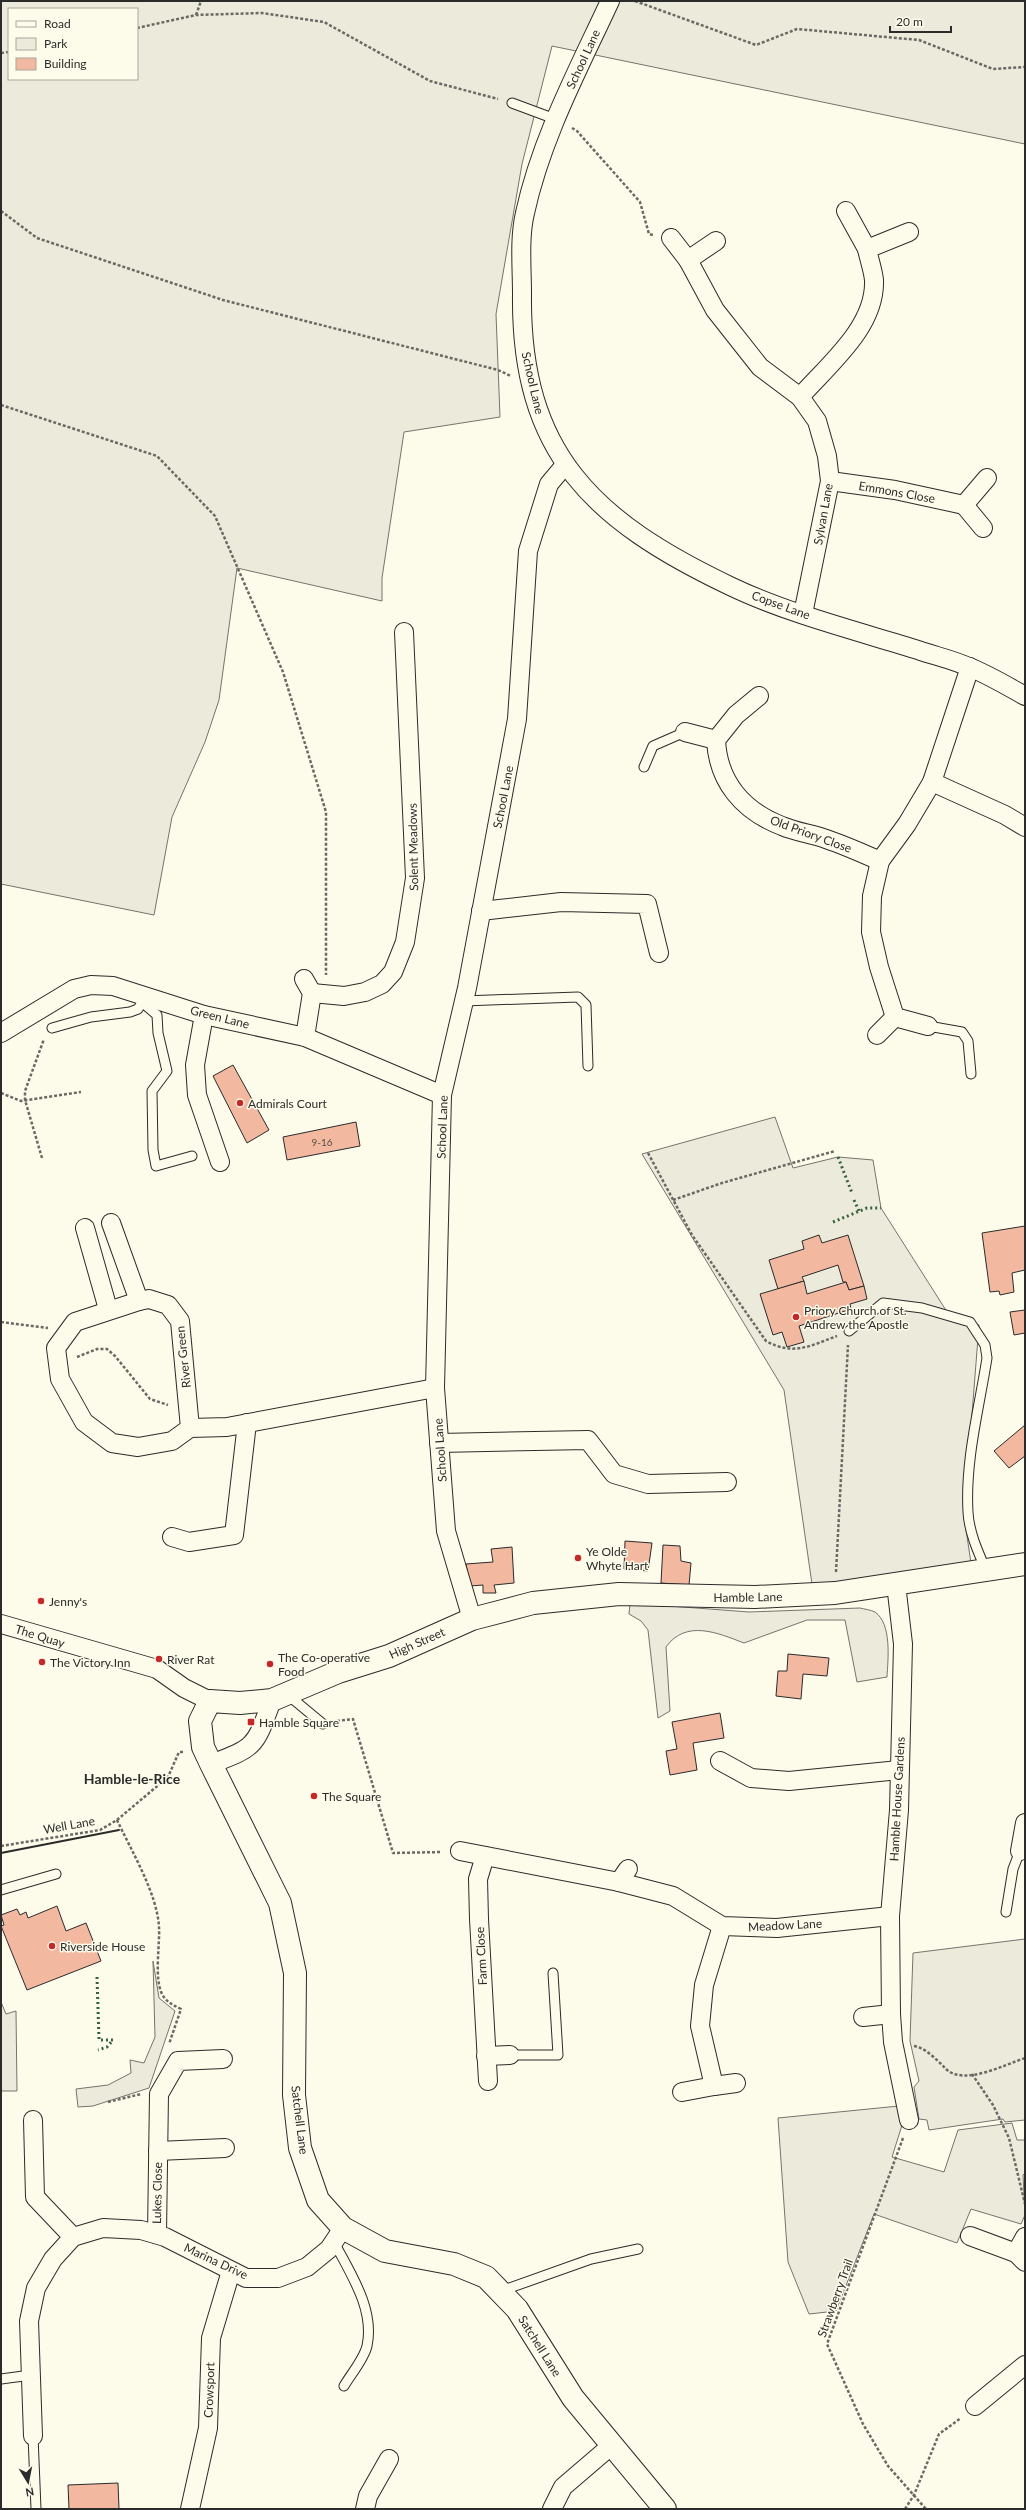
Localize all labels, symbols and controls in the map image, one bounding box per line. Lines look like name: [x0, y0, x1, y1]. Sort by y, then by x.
legend: [8, 8, 138, 80]
scale bar: [890, 8, 951, 34]
text: 20 m: [896, 14, 923, 29]
text: Road: [44, 16, 71, 31]
street label: School Lane: [563, 27, 603, 91]
text: Park: [44, 36, 68, 51]
text: Building: [44, 56, 87, 71]
street label: School Lane: [519, 350, 547, 416]
street label: Emmons Close: [858, 478, 936, 506]
street label: Sylvan Lane: [810, 482, 836, 546]
street label: Copse Lane: [750, 587, 812, 623]
street label: School Lane: [490, 764, 516, 830]
street label: Solent Meadows: [405, 803, 421, 891]
street label: Old Priory Close: [768, 812, 854, 856]
street label: Green Lane: [189, 1002, 251, 1032]
street label: School Lane: [433, 1095, 451, 1159]
place label: Admirals Court: [248, 1096, 328, 1111]
marker: Admirals Court: [235, 1098, 245, 1108]
house number: 9-16: [311, 1136, 333, 1148]
place label: Priory Church of St. Andrew the Apostle: [804, 1303, 908, 1332]
marker: Priory Church of St. Andrew the Apostle: [791, 1312, 801, 1322]
street label: River Green: [172, 1325, 194, 1389]
street label: School Lane: [430, 1418, 450, 1482]
place label: Ye Olde Whyte Hart: [586, 1544, 649, 1573]
marker: Ye Olde Whyte Hart: [573, 1553, 583, 1563]
street label: Hamble Lane: [713, 1589, 783, 1605]
place label: Jenny's: [49, 1594, 87, 1609]
marker: Jenny's: [36, 1596, 46, 1606]
street label: The Quay: [13, 1621, 67, 1651]
street label: High Street: [387, 1624, 448, 1662]
place label: The Co-operative Food: [278, 1650, 370, 1679]
place label: River Rat: [167, 1652, 215, 1667]
marker: River Rat: [154, 1654, 164, 1664]
place label: The Victory Inn: [50, 1655, 130, 1670]
marker: The Victory Inn: [37, 1657, 47, 1667]
marker: The Co-operative Food: [265, 1659, 275, 1669]
place label: Hamble Square: [259, 1715, 339, 1730]
marker: Hamble Square: [246, 1717, 256, 1727]
street label: Hamble House Gardens: [886, 1736, 908, 1862]
district label: Hamble-le-Rice: [84, 1770, 181, 1787]
place label: The Square: [322, 1789, 381, 1804]
marker: The Square: [309, 1791, 319, 1801]
street label: Well Lane: [42, 1813, 96, 1837]
street label: Meadow Lane: [748, 1916, 822, 1934]
street label: Farm Close: [472, 1926, 490, 1986]
place label: Riverside House: [60, 1939, 145, 1954]
marker: Riverside House: [47, 1941, 57, 1951]
street label: Satchell Lane: [288, 2085, 312, 2155]
street label: Lukes Close: [149, 2162, 165, 2224]
street label: Marina Drive: [182, 2240, 250, 2282]
street label: Strawberry Trail: [814, 2257, 856, 2339]
street label: Satchell Lane: [515, 2313, 565, 2379]
street label: Crowsport: [201, 2361, 217, 2418]
north arrow: [8, 2462, 48, 2502]
text: N: [25, 2485, 35, 2499]

